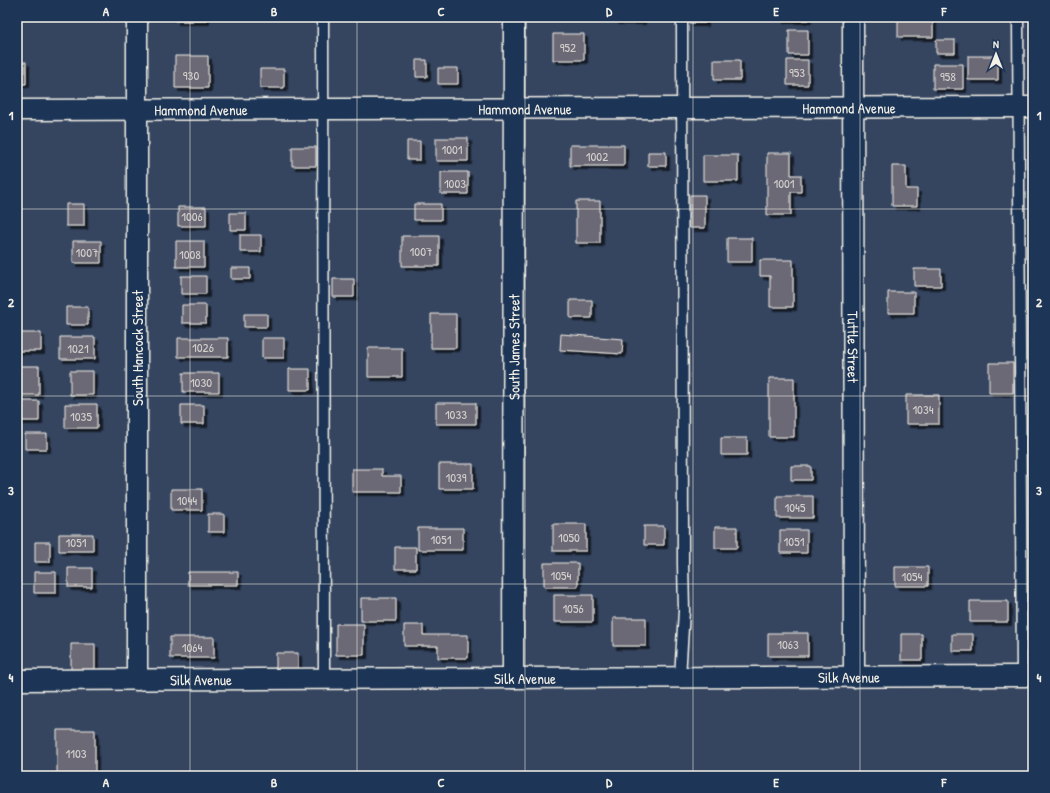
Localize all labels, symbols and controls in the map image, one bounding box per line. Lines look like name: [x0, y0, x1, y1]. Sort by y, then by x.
text: A: [103, 2, 110, 20]
text: B: [271, 2, 278, 20]
text: C: [437, 2, 445, 20]
text: D: [606, 2, 613, 20]
text: E: [773, 2, 779, 20]
text: F: [941, 2, 948, 20]
north arrow: [976, 34, 1016, 74]
text: N: [993, 37, 999, 51]
house number: 952: [560, 38, 576, 56]
house number: 953: [789, 63, 805, 81]
house number: 930: [183, 66, 199, 84]
house number: 958: [940, 67, 956, 85]
street label: Hammond Avenue: [802, 97, 896, 118]
street label: Hammond Avenue: [478, 98, 572, 119]
street label: Hammond Avenue: [154, 99, 248, 120]
text: 1: [9, 106, 14, 124]
text: 1: [1037, 106, 1042, 124]
house number: 1001: [441, 140, 463, 158]
house number: 1002: [586, 147, 608, 165]
house number: 1003: [444, 174, 466, 192]
house number: 1001: [773, 174, 795, 192]
house number: 1006: [181, 207, 203, 225]
house number: 1007: [410, 242, 432, 260]
house number: 1007: [76, 243, 98, 261]
house number: 1008: [179, 245, 201, 263]
street label: South Hancock Street: [127, 289, 148, 406]
text: 2: [8, 293, 15, 311]
street label: South James Street: [503, 293, 524, 400]
text: 2: [1036, 293, 1043, 311]
street label: Tuttle Street: [843, 311, 864, 384]
house number: 1026: [192, 338, 214, 356]
house number: 1021: [67, 339, 89, 357]
house number: 1030: [190, 373, 212, 391]
house number: 1034: [912, 400, 934, 418]
house number: 1033: [445, 405, 467, 423]
house number: 1035: [70, 407, 92, 425]
house number: 1039: [445, 468, 467, 486]
text: 3: [8, 481, 14, 499]
text: 3: [1036, 481, 1042, 499]
house number: 1044: [177, 491, 197, 509]
house number: 1045: [785, 498, 806, 516]
house number: 1050: [558, 528, 580, 546]
house number: 1051: [431, 530, 452, 548]
house number: 1051: [784, 532, 805, 550]
house number: 1051: [66, 533, 87, 551]
house number: 1054: [551, 566, 572, 584]
house number: 1054: [902, 567, 923, 585]
house number: 1056: [562, 599, 584, 617]
house number: 1063: [777, 635, 799, 653]
house number: 1064: [182, 638, 202, 656]
street label: Silk Avenue: [818, 666, 880, 687]
street label: Silk Avenue: [494, 667, 556, 689]
text: 4: [9, 668, 14, 686]
text: 4: [1037, 668, 1042, 686]
street label: Silk Avenue: [170, 669, 232, 690]
house number: 1103: [65, 744, 87, 762]
text: A: [103, 773, 110, 791]
text: B: [271, 773, 278, 791]
text: C: [437, 773, 445, 791]
text: D: [606, 773, 613, 791]
text: E: [773, 773, 779, 791]
text: F: [941, 773, 948, 791]

